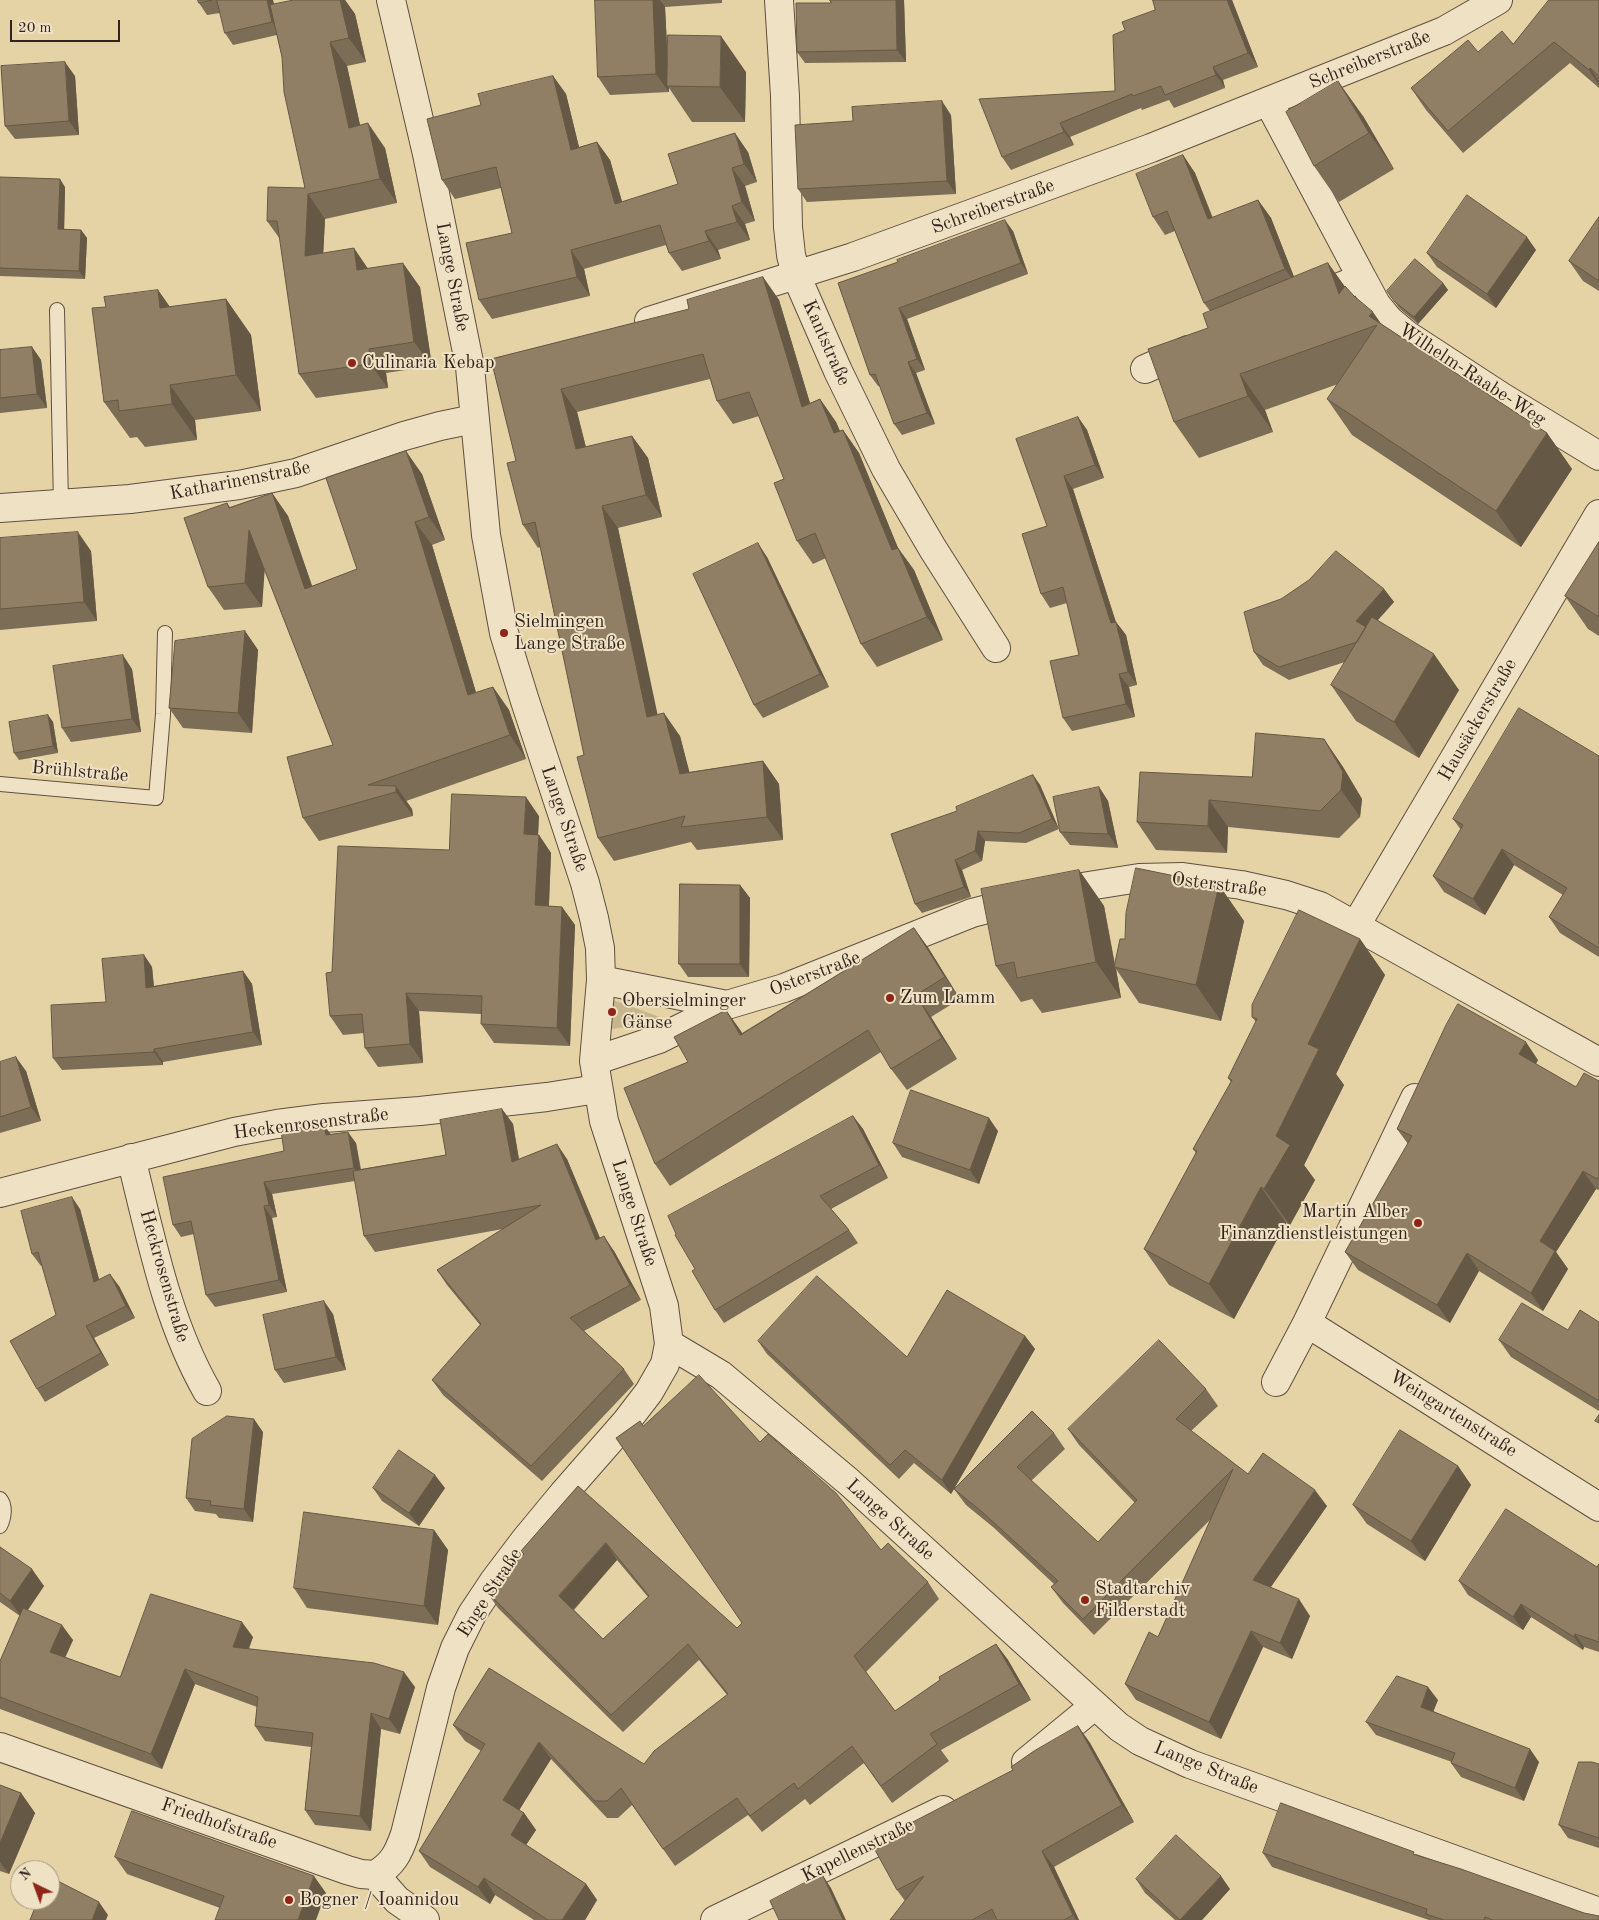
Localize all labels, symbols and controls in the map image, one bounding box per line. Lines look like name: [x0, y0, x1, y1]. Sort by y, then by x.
scale bar: [12, 10, 122, 42]
text: 20 m: [18, 21, 52, 36]
street label: Schreiberstraße: [1306, 25, 1434, 95]
street label: Schreiberstraße: [928, 174, 1058, 240]
street label: Lange Straße: [430, 220, 474, 334]
street label: Kantstraße: [797, 297, 855, 389]
street label: Wilhelm-Raabe-Weg: [1394, 319, 1550, 431]
place label: Culinaria Kebap: [362, 352, 494, 374]
marker: Culinaria Kebap: [346, 357, 358, 369]
street label: Katharinenstraße: [168, 456, 312, 506]
place label: Sielmingen Lange Straße: [514, 611, 625, 655]
marker: Sielmingen Lange Straße: [498, 627, 510, 639]
street label: Hausäckerstraße: [1434, 655, 1522, 785]
street label: Brühlstraße: [31, 756, 129, 788]
street label: Lange Straße: [535, 763, 593, 875]
street label: Osterstraße: [1170, 868, 1268, 902]
street label: Osterstraße: [766, 946, 864, 1002]
place label: Zum Lamm: [900, 987, 995, 1009]
place label: Obersielminger Gänse: [622, 990, 746, 1034]
marker: Zum Lamm: [884, 992, 896, 1004]
marker: Obersielminger Gänse: [606, 1006, 618, 1018]
street label: Heckenrosenstraße: [232, 1103, 390, 1145]
street label: Lange Straße: [606, 1157, 662, 1269]
place label: Martin Alber Finanzdienstleistungen: [1219, 1201, 1408, 1245]
street label: Heckrosenstraße: [134, 1207, 194, 1345]
marker: Martin Alber Finanzdienstleistungen: [1412, 1217, 1424, 1229]
street label: Weingartenstraße: [1385, 1366, 1521, 1462]
street label: Lange Straße: [841, 1474, 939, 1566]
street label: Enge Straße: [453, 1544, 527, 1642]
place label: Stadtarchiv Filderstadt: [1095, 1578, 1190, 1622]
marker: Stadtarchiv Filderstadt: [1079, 1594, 1091, 1606]
street label: Lange Straße: [1150, 1737, 1262, 1799]
street label: Friedhofstraße: [158, 1793, 280, 1855]
street label: Kapellenstraße: [798, 1814, 918, 1888]
north arrow: [10, 1860, 60, 1910]
text: N: [17, 1866, 34, 1883]
place label: Bogner / Ioannidou: [299, 1889, 459, 1911]
marker: Bogner / Ioannidou: [283, 1894, 295, 1906]

